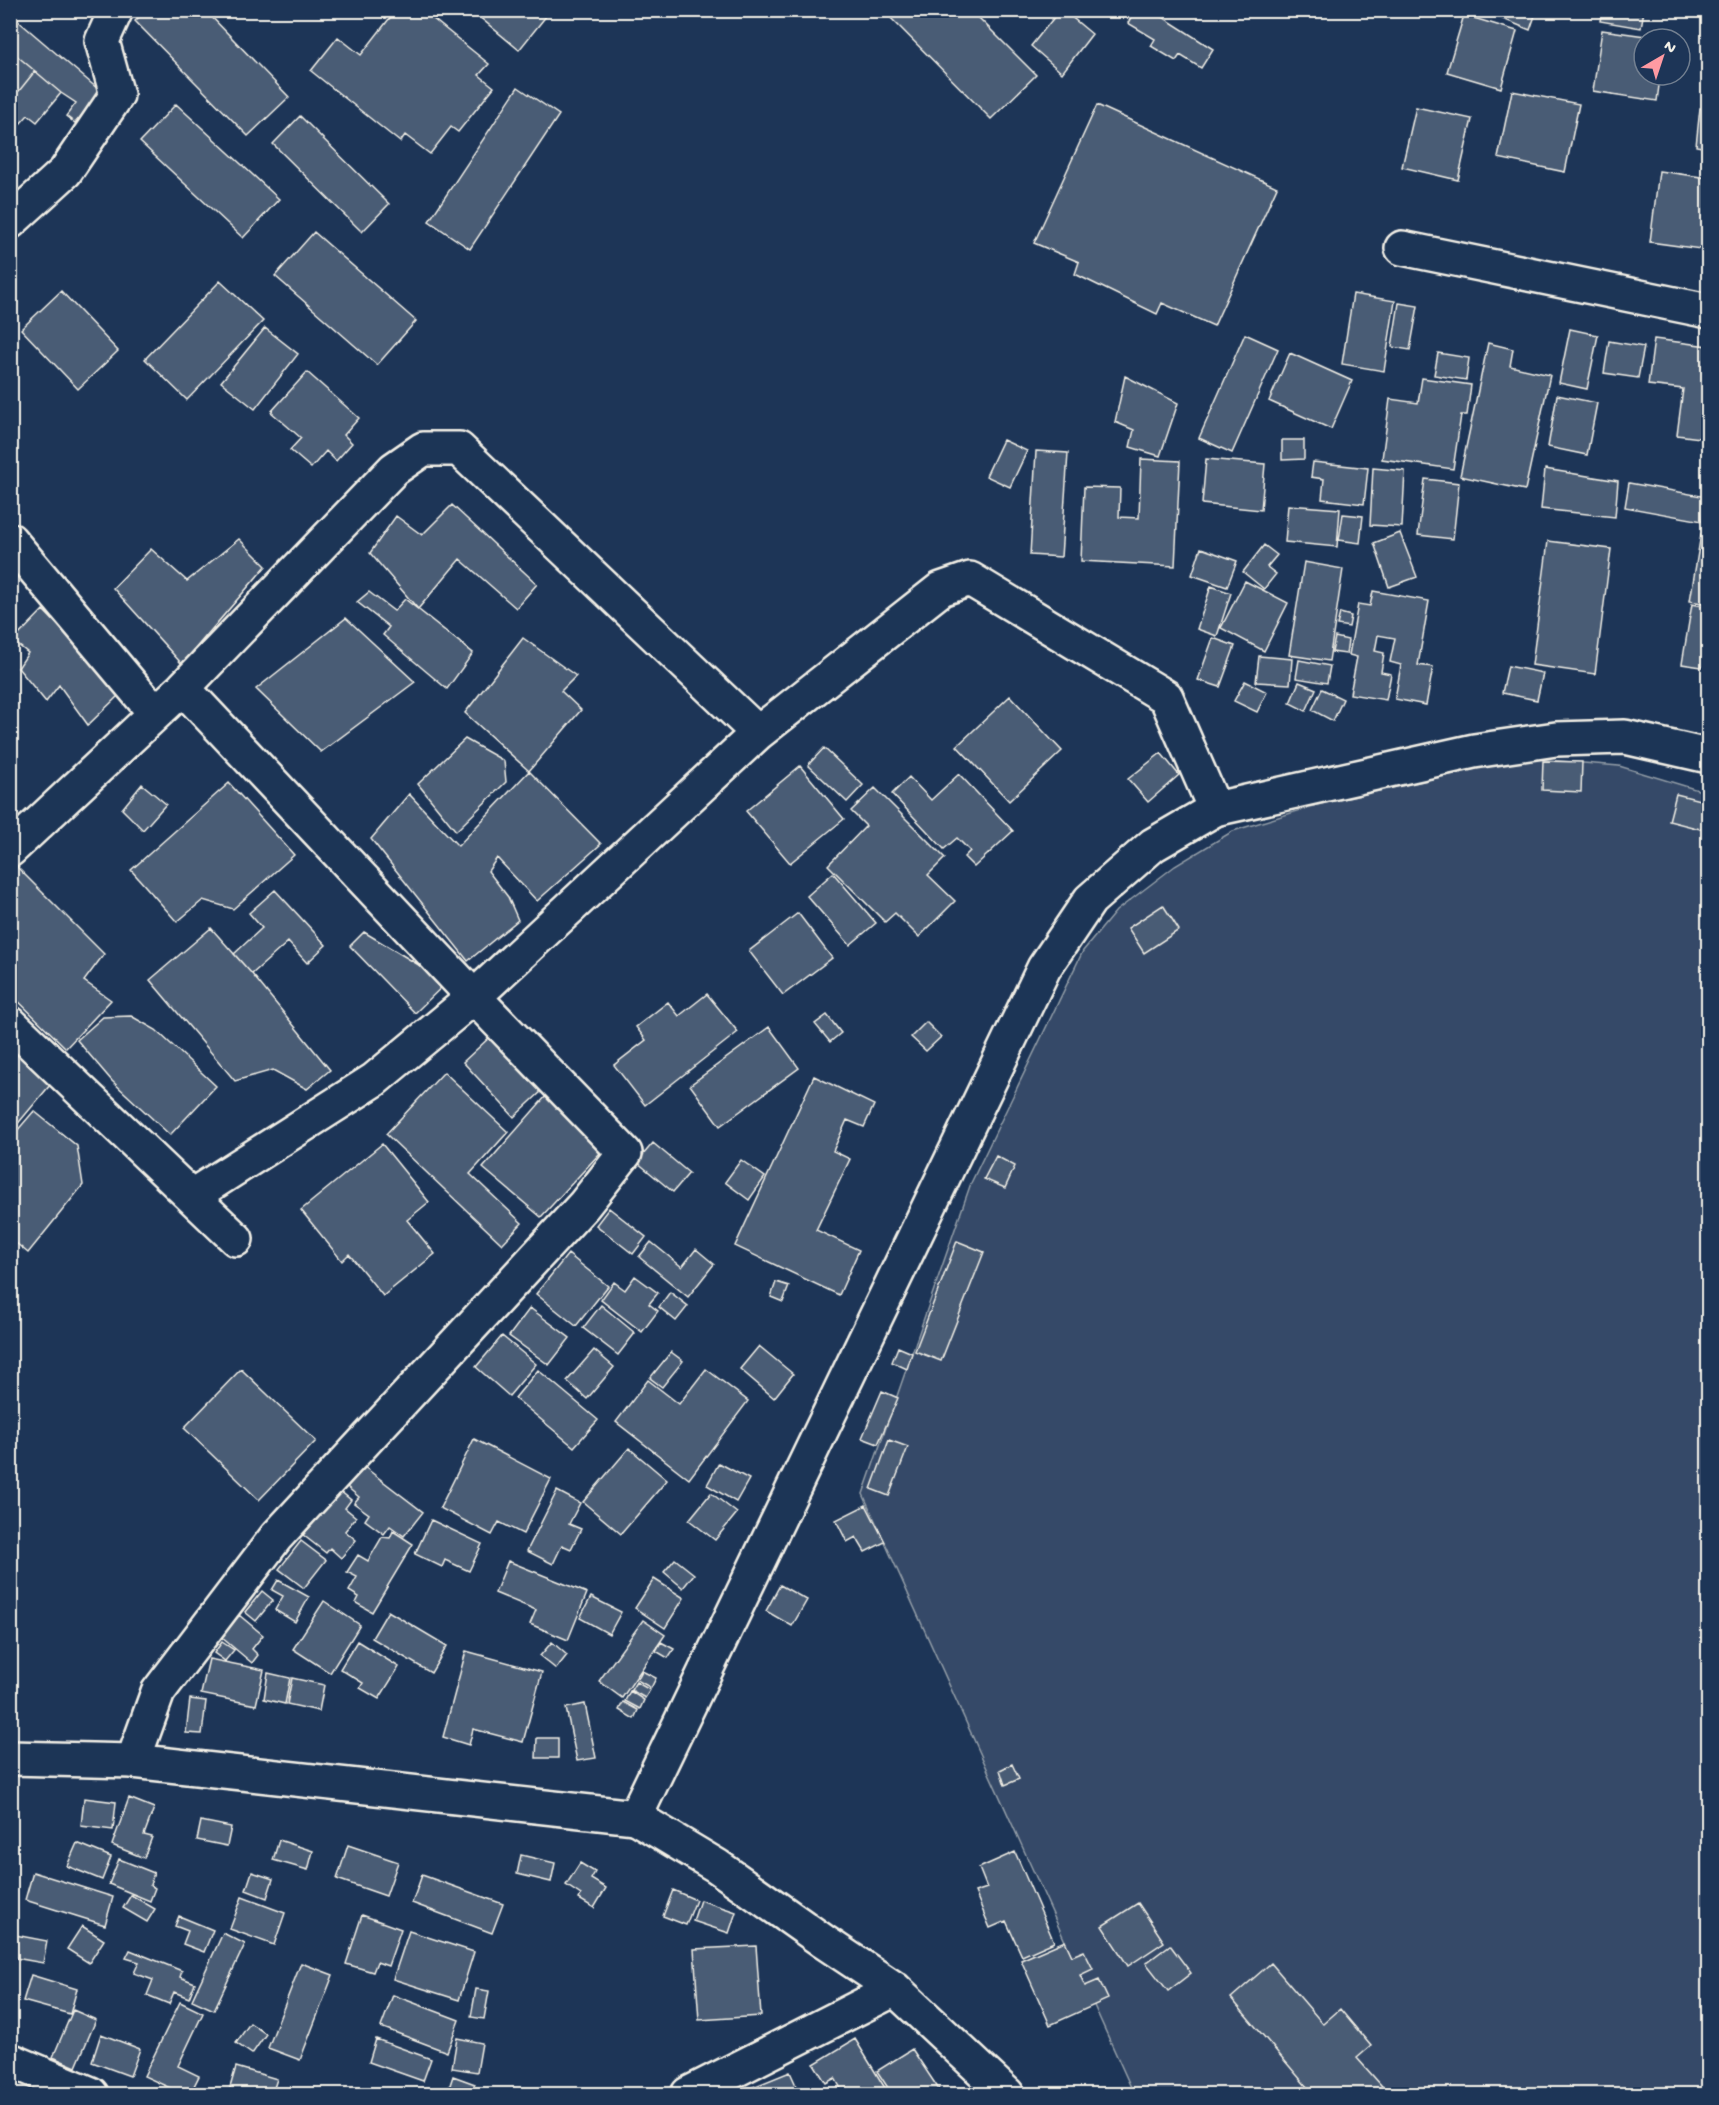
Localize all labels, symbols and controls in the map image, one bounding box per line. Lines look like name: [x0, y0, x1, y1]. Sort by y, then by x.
north arrow: [1632, 27, 1692, 87]
text: N: [1659, 37, 1680, 59]

